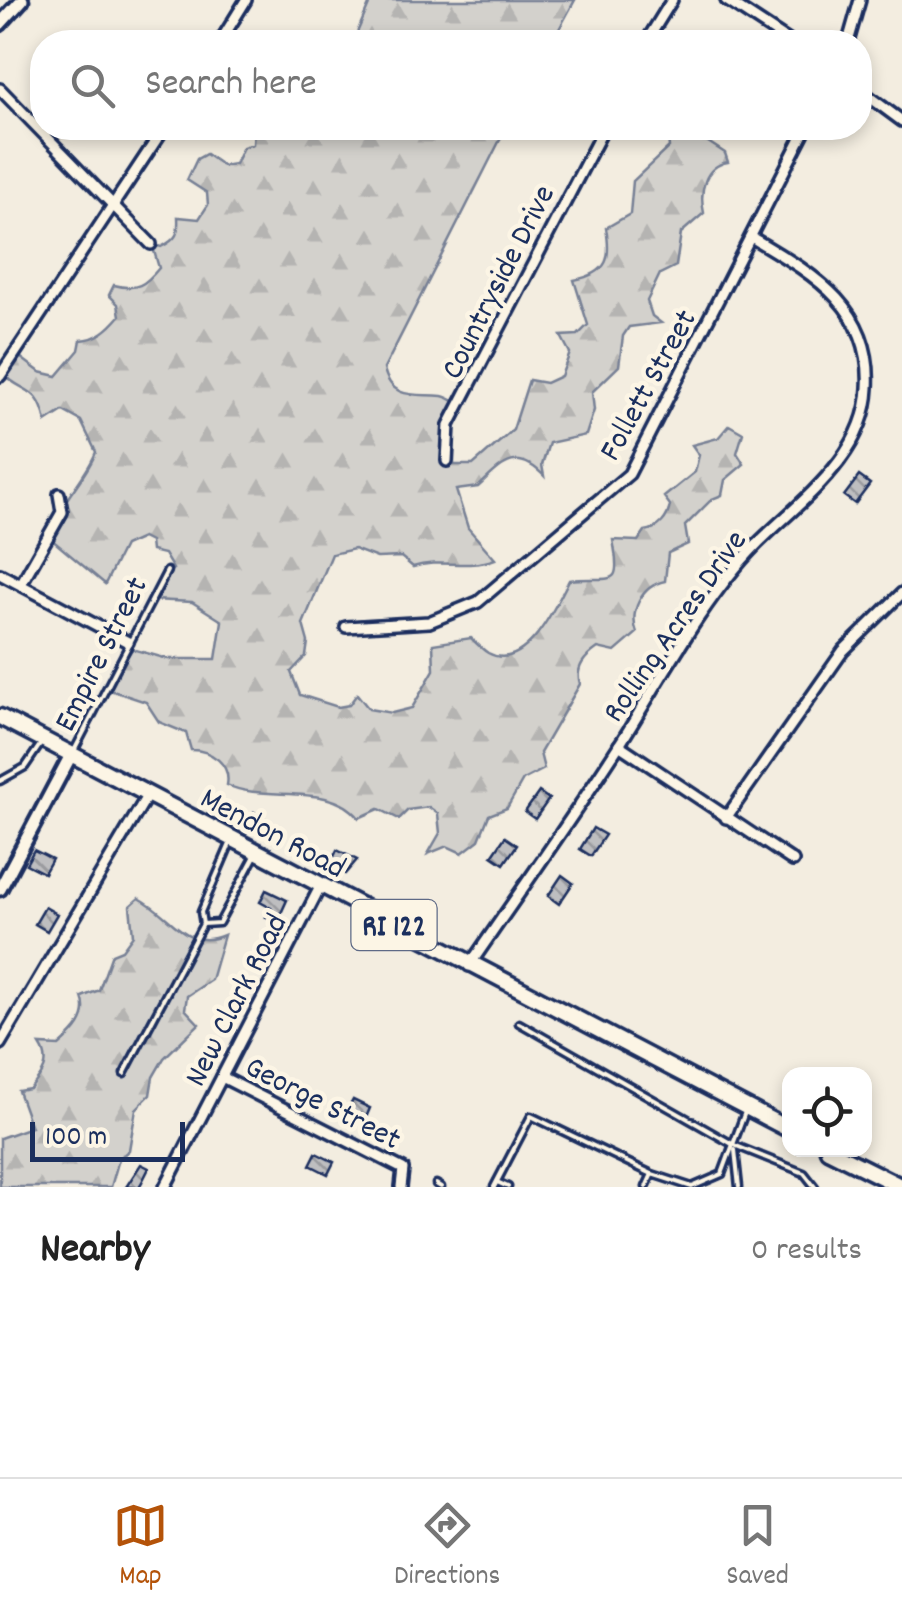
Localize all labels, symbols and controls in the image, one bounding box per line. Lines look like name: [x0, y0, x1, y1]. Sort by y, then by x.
search box: [30, 30, 872, 140]
icon: search: [65, 58, 120, 113]
text: Search here: [145, 58, 317, 113]
street label: Countryside Drive: [432, 178, 569, 388]
street label: Follett Street: [590, 302, 711, 470]
street label: Rolling Acres Drive: [593, 522, 761, 734]
street label: Empire Street: [45, 570, 162, 741]
street label: Mendon Road: [191, 778, 353, 893]
road number: RI 122: [352, 900, 436, 950]
street label: New Clark Road: [175, 907, 302, 1096]
street label: George Street: [236, 1046, 408, 1165]
map controls: [782, 1067, 872, 1157]
button: locate: [782, 1067, 872, 1157]
scale bar: [30, 1117, 185, 1162]
text: 100 m: [45, 1119, 107, 1159]
text: Nearby: [40, 1222, 150, 1282]
text: 0 results: [751, 1229, 862, 1275]
tab: Map: [113, 1498, 168, 1598]
tab: Directions: [394, 1498, 500, 1598]
tab: Saved: [726, 1498, 789, 1598]

